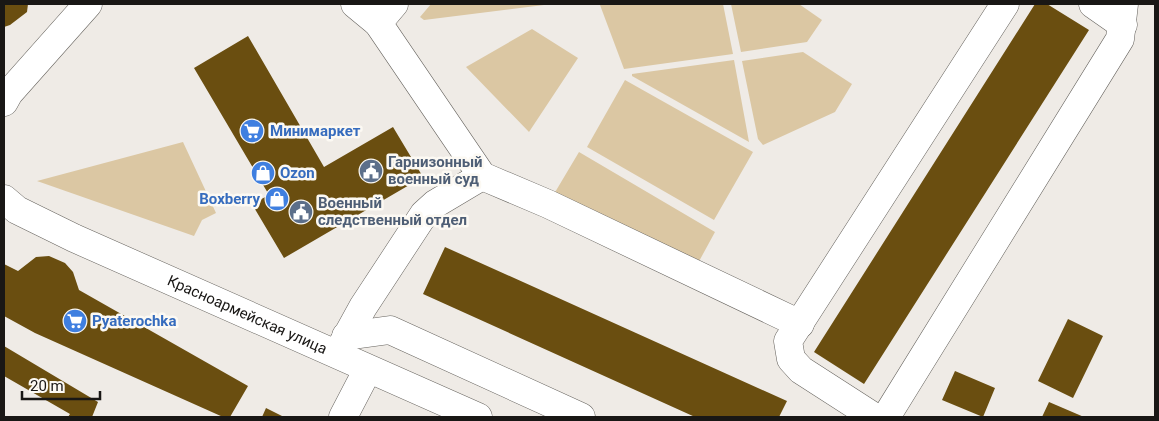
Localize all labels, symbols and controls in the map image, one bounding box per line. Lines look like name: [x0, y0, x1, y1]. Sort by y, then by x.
supermarket icon: Минимаркет: [239, 118, 265, 144]
place label: Минимаркет: [270, 122, 361, 140]
place label: Гарнизонный военный суд: [388, 153, 483, 188]
public building icon: Гарнизонный военный суд: [358, 158, 384, 184]
shop icon: Ozon: [250, 160, 276, 186]
place label: Ozon: [280, 164, 315, 182]
shop icon: Boxberry: [264, 186, 290, 212]
place label: Boxberry: [199, 190, 260, 208]
place label: Военный следственный отдел: [318, 194, 467, 229]
public building icon: Военный следственный отдел: [288, 199, 314, 225]
street label: Красноармейская улица: [165, 272, 330, 358]
supermarket icon: Pyaterochka: [62, 308, 88, 334]
place label: Pyaterochka: [92, 312, 176, 330]
scale bar: [22, 368, 100, 400]
text: 20 m: [30, 377, 64, 395]

